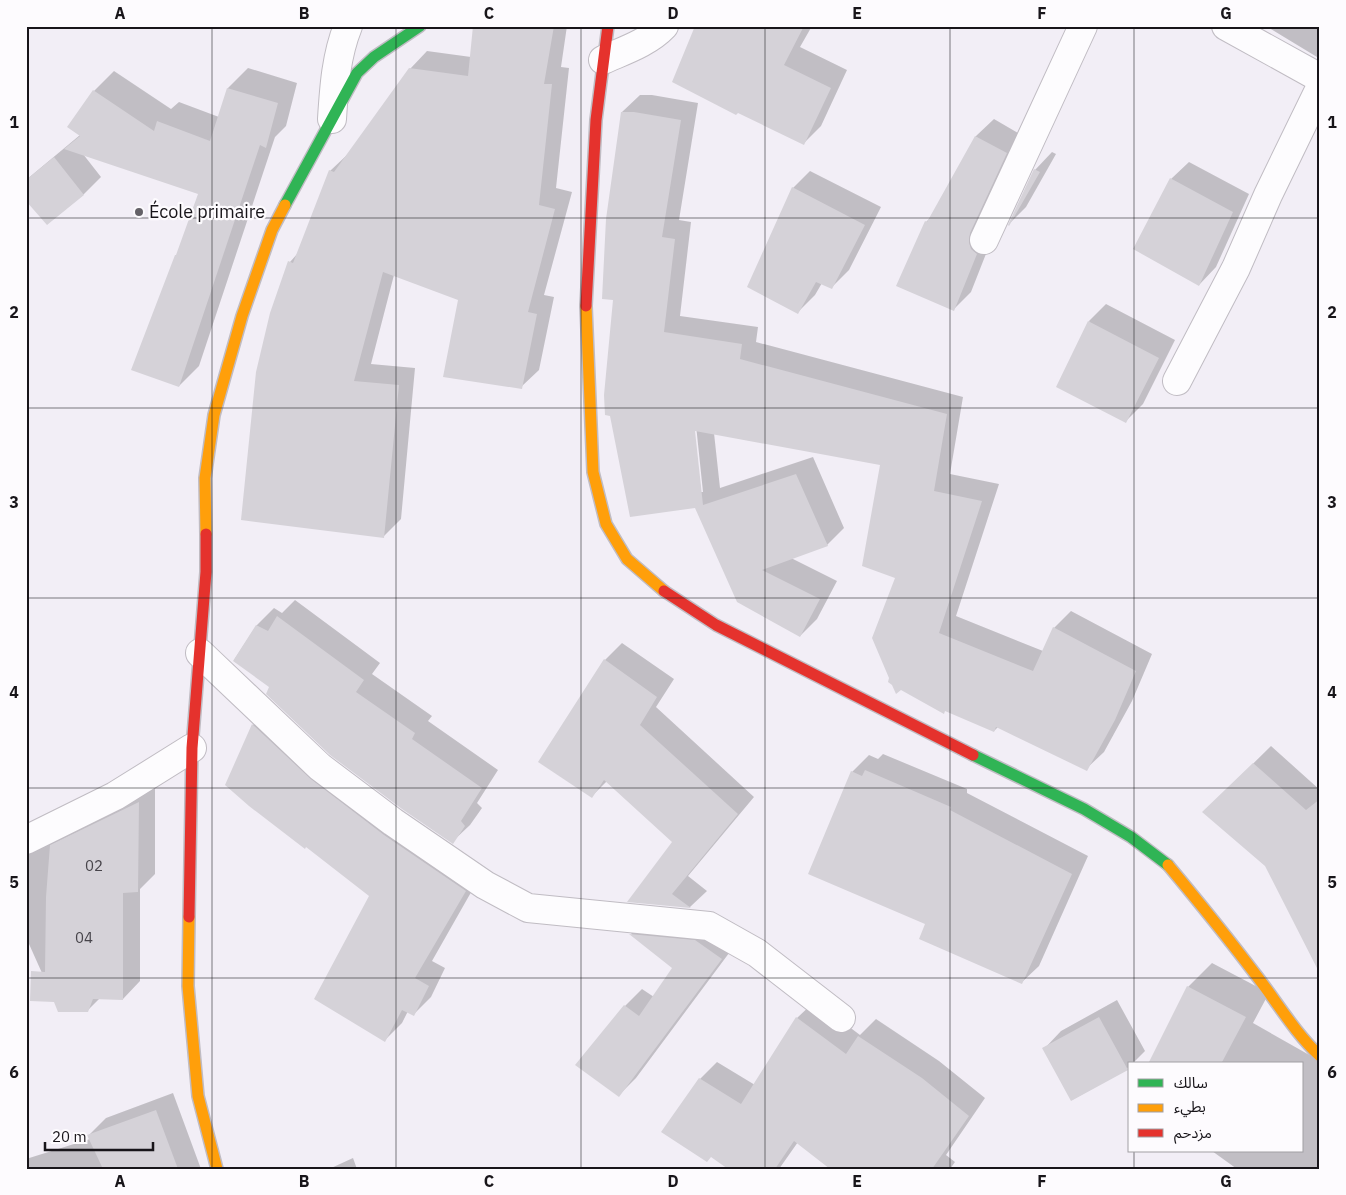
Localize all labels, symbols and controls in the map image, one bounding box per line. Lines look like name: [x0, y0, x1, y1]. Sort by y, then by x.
text: A: [115, 3, 126, 23]
text: B: [299, 3, 310, 23]
text: C: [484, 3, 494, 23]
text: D: [667, 3, 679, 23]
text: E: [852, 3, 862, 23]
text: F: [1037, 3, 1047, 23]
text: G: [1220, 3, 1232, 23]
text: 1: [9, 112, 19, 132]
text: 1: [1327, 112, 1337, 132]
place label: École primaire: [149, 200, 265, 223]
marker: École primaire: [133, 206, 145, 218]
text: 2: [9, 302, 19, 322]
text: 2: [1327, 302, 1337, 322]
text: 3: [9, 492, 19, 512]
text: 3: [1327, 492, 1337, 512]
text: 4: [9, 682, 19, 702]
text: 4: [1327, 682, 1337, 702]
house number: 02: [85, 856, 103, 875]
text: 5: [9, 872, 19, 892]
text: 5: [1327, 872, 1337, 892]
house number: 04: [75, 928, 93, 947]
text: 6: [9, 1062, 19, 1082]
legend: [1128, 1062, 1304, 1152]
text: 6: [1327, 1062, 1337, 1082]
text: سالك: [1174, 1073, 1208, 1092]
text: بطيء: [1174, 1097, 1206, 1118]
scale bar: [45, 1120, 152, 1152]
text: مزدحم: [1174, 1123, 1212, 1144]
text: 20 m: [52, 1127, 87, 1146]
text: A: [115, 1171, 126, 1191]
text: B: [299, 1171, 310, 1191]
text: C: [484, 1171, 494, 1191]
text: D: [667, 1171, 679, 1191]
text: E: [852, 1171, 862, 1191]
text: F: [1037, 1171, 1047, 1191]
text: G: [1220, 1171, 1232, 1191]

